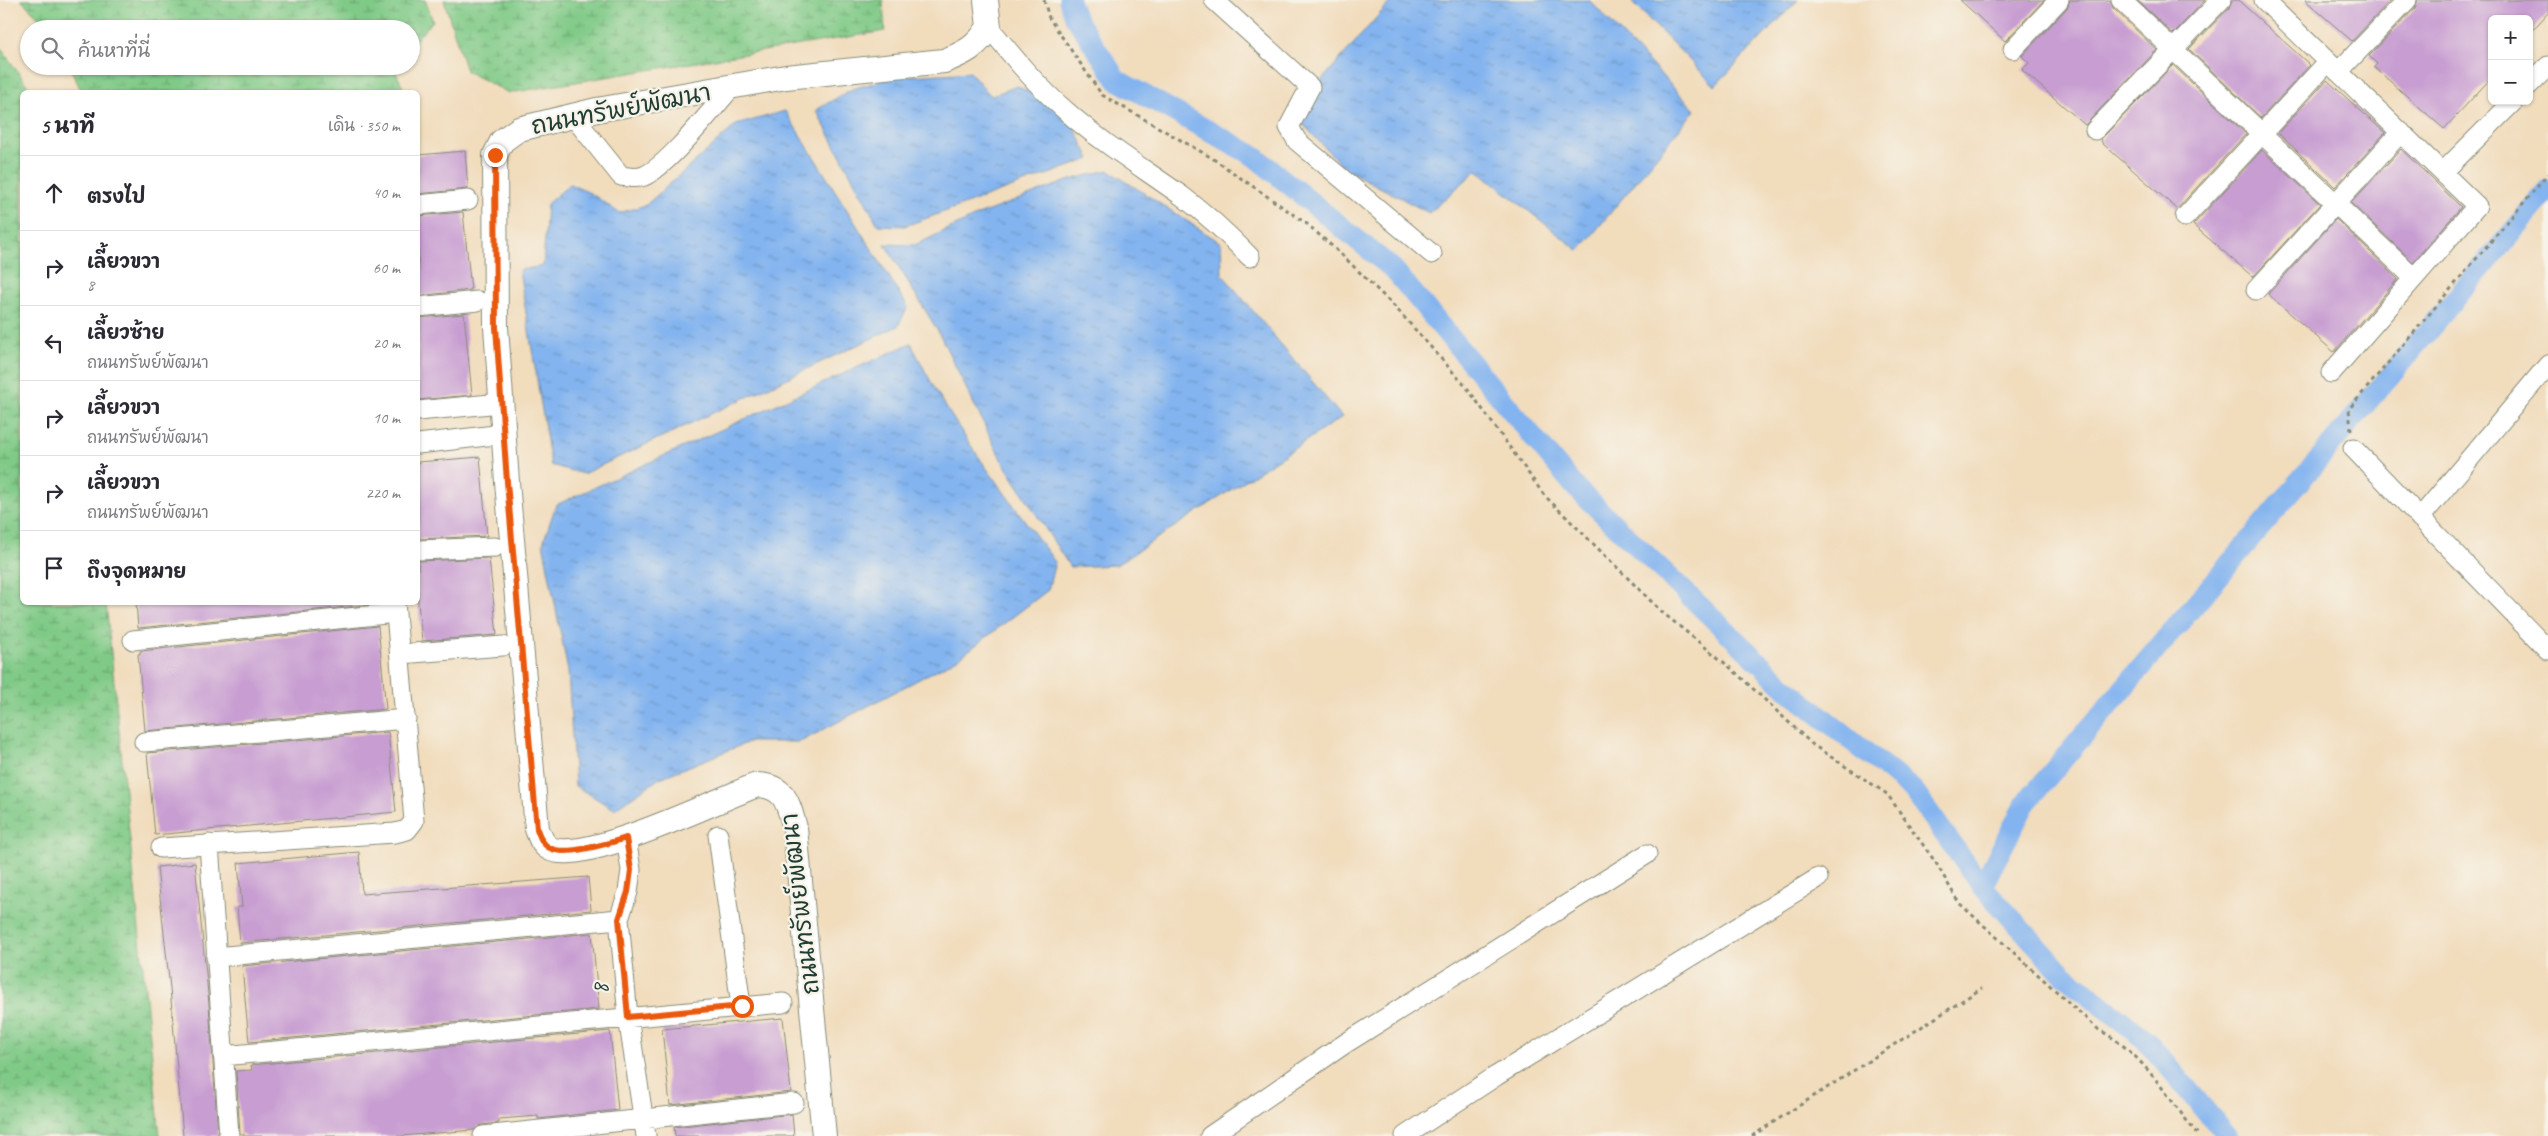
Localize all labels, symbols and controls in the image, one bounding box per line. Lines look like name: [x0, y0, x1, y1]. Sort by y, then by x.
map controls: [2488, 15, 2533, 105]
button: +: [2488, 15, 2533, 60]
search box: [20, 20, 420, 75]
icon: search: [38, 34, 66, 62]
text: ค้นหาที่นี่: [78, 39, 150, 63]
button: −: [2488, 60, 2533, 105]
street label: ถนนทรัพย์พัฒนา: [528, 76, 713, 141]
text: 5 นาที: [40, 113, 95, 139]
text: เดิน · 350 m: [328, 116, 400, 136]
route end: [484, 144, 507, 167]
icon: ahead: [40, 179, 68, 207]
text: 40 m: [373, 183, 400, 203]
text: ตรงไป: [87, 185, 145, 209]
text: เลี้ยวขวา: [87, 250, 160, 274]
icon: right: [40, 254, 68, 282]
text: 60 m: [373, 258, 400, 278]
text: 8: [87, 275, 94, 295]
text: เลี้ยวซ้าย: [87, 321, 164, 345]
icon: left: [40, 329, 68, 357]
text: 20 m: [373, 333, 400, 353]
text: ถนนทรัพย์พัฒนา: [87, 353, 209, 373]
text: เลี้ยวขวา: [87, 396, 160, 420]
icon: right: [40, 404, 68, 432]
text: 10 m: [373, 408, 400, 428]
text: ถนนทรัพย์พัฒนา: [87, 428, 209, 448]
text: เลี้ยวขวา: [87, 471, 160, 495]
icon: right: [40, 479, 68, 507]
text: 220 m: [366, 483, 400, 503]
text: ถนนทรัพย์พัฒนา: [87, 503, 209, 523]
icon: arrive: [40, 554, 68, 582]
text: ถึงจุดหมาย: [87, 560, 186, 584]
street label: ถนนทรัพย์พัฒนา: [773, 812, 826, 996]
street label: 8: [584, 980, 615, 996]
route start: [731, 995, 754, 1018]

